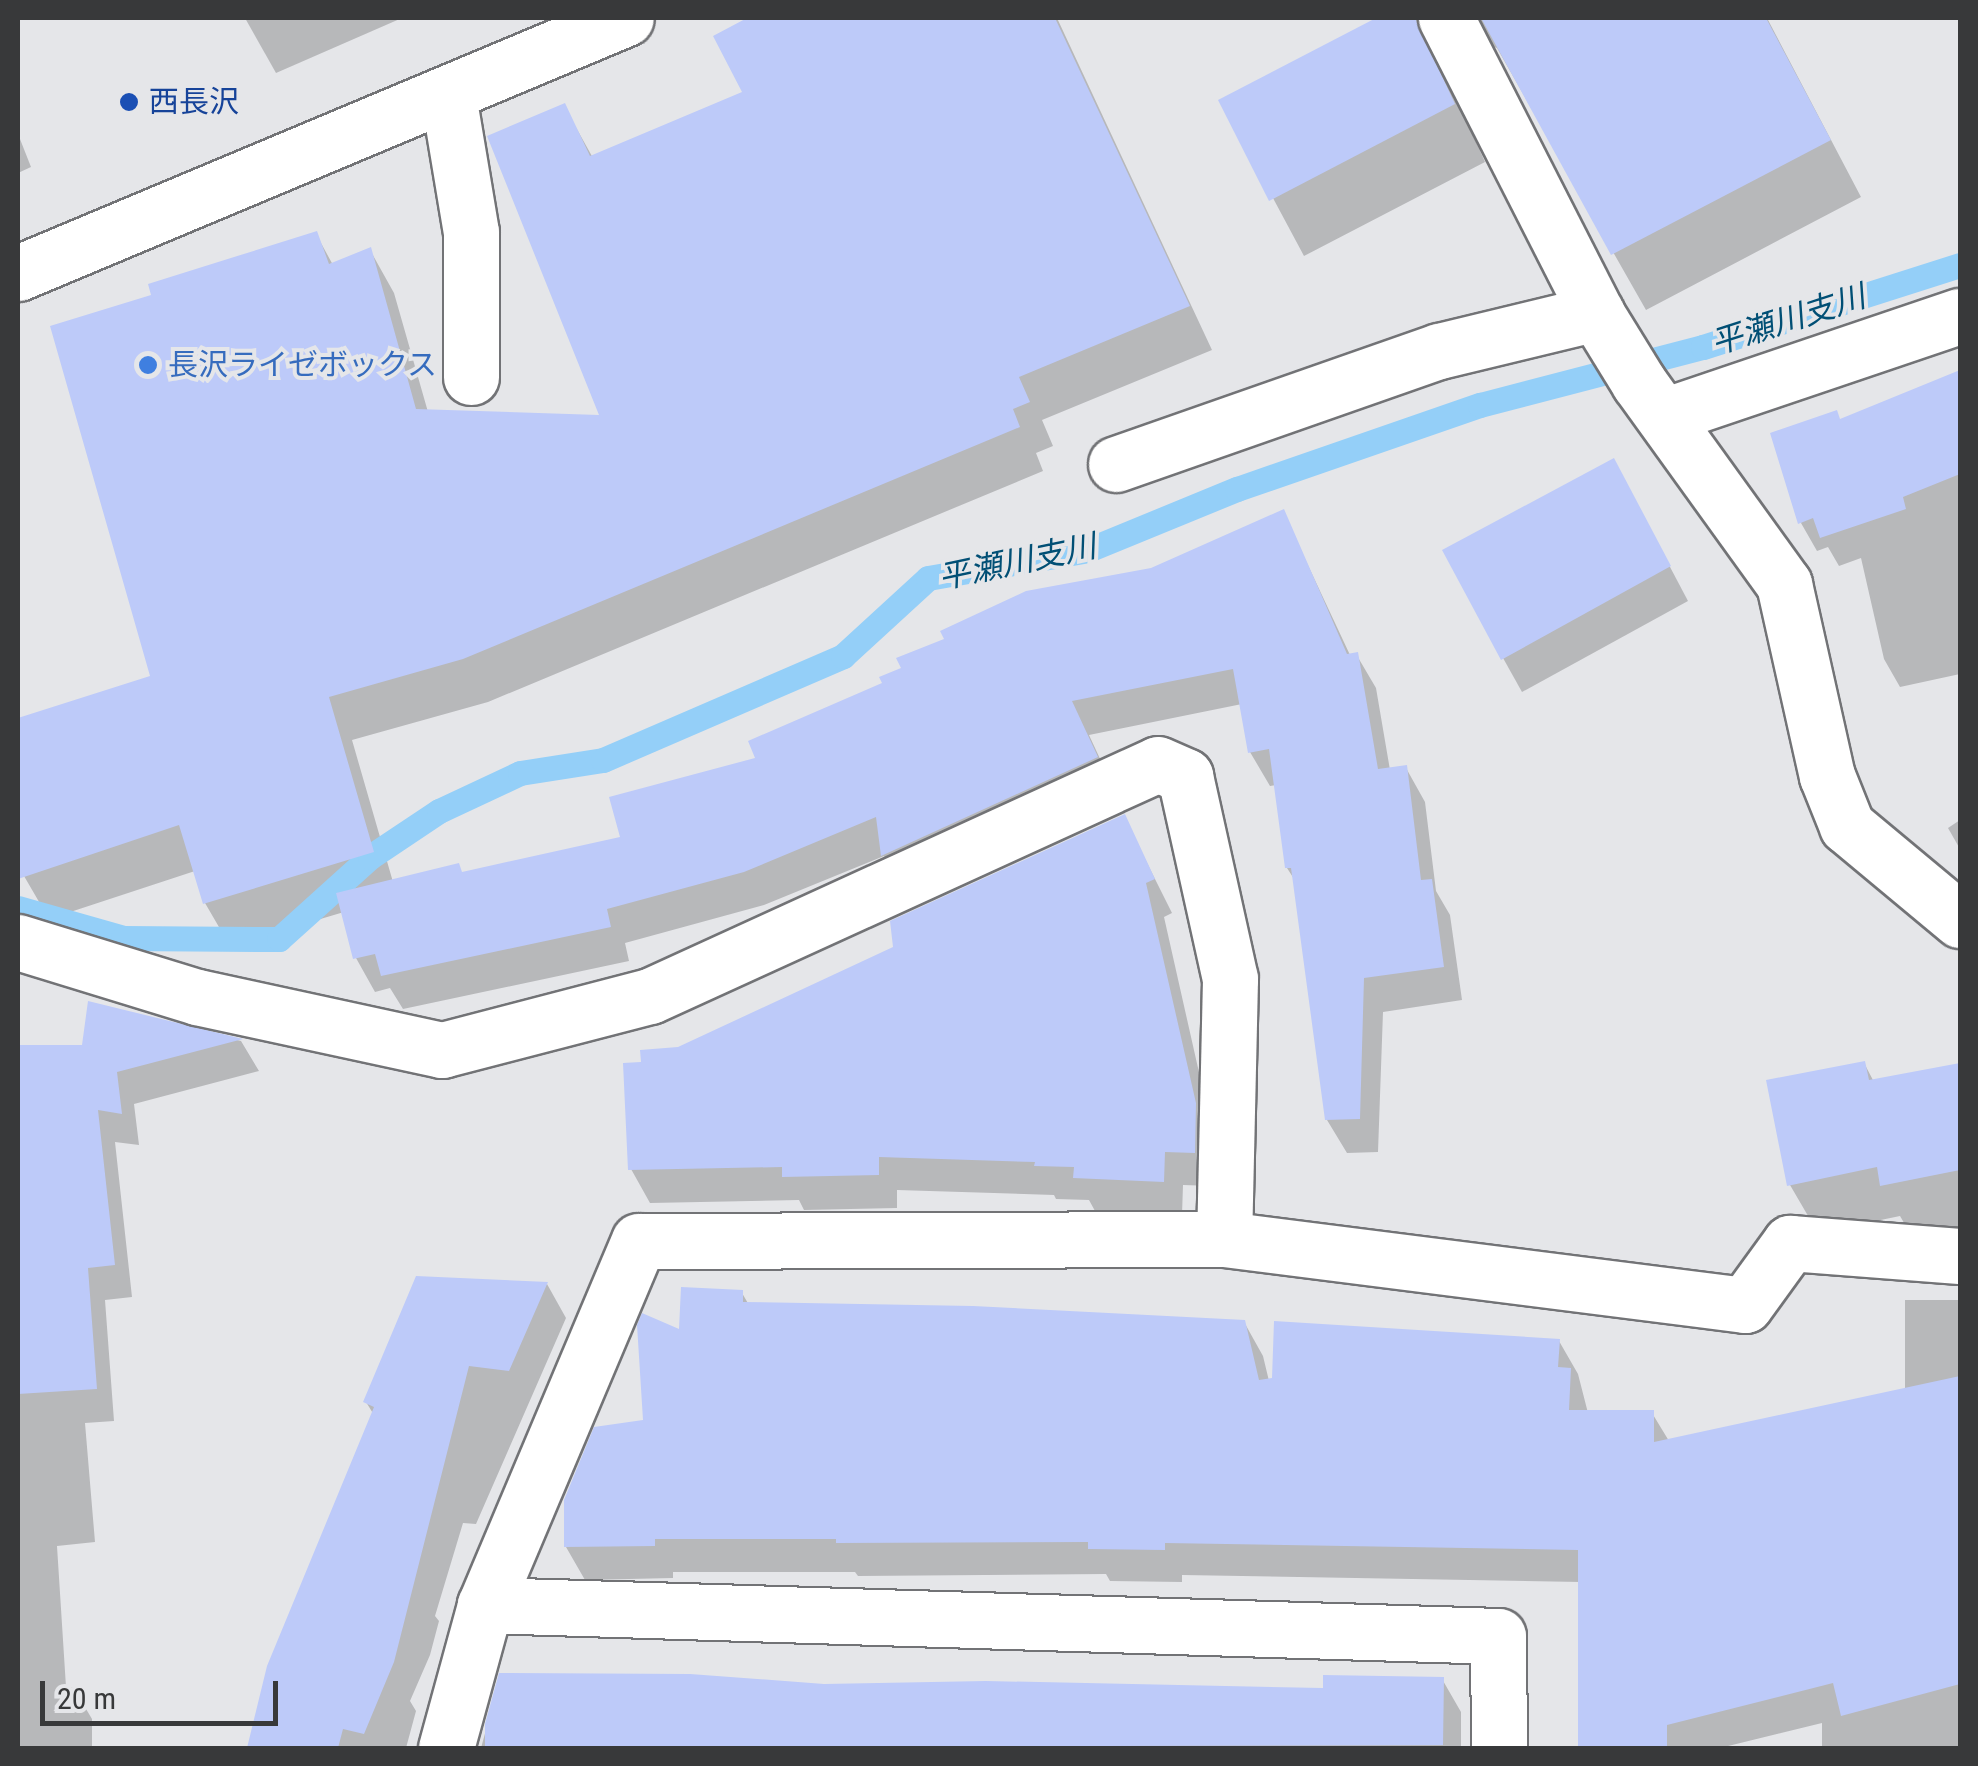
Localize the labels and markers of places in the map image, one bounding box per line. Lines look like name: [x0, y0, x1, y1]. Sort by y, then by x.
place label: 西長沢: [149, 84, 239, 120]
marker: 西長沢: [118, 91, 140, 113]
place label: 長沢ライゼボックス: [168, 347, 438, 383]
marker: 長沢ライゼボックス: [137, 354, 159, 376]

